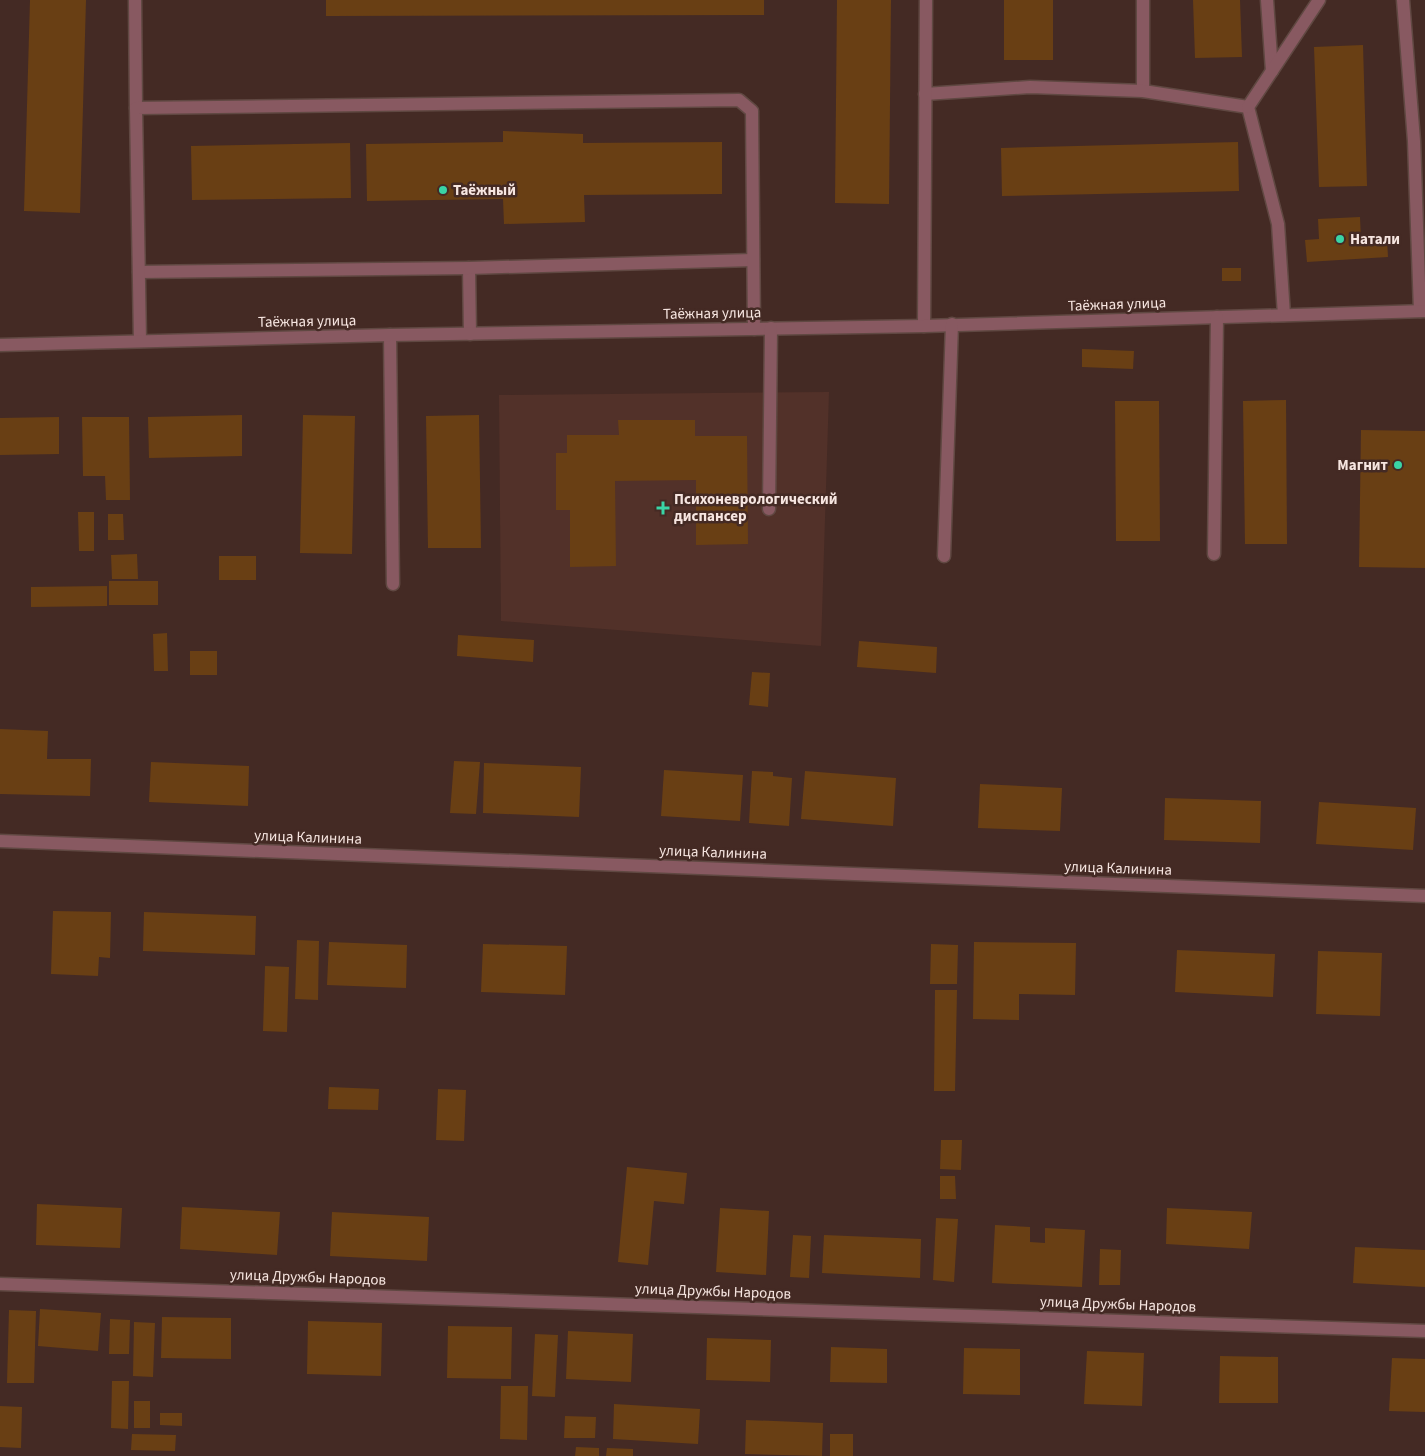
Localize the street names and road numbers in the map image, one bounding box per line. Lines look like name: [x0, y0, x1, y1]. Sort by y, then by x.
street label: Таёжная улица: [1068, 292, 1166, 317]
street label: Таёжная улица: [663, 302, 761, 325]
street label: Таёжная улица: [258, 310, 356, 333]
street label: улица Калинина: [254, 825, 362, 850]
street label: улица Калинина: [659, 840, 767, 865]
street label: улица Калинина: [1064, 856, 1172, 881]
street label: улица Дружбы Народов: [229, 1264, 387, 1291]
street label: улица Дружбы Народов: [634, 1278, 792, 1305]
street label: улица Дружбы Народов: [1039, 1291, 1197, 1318]

